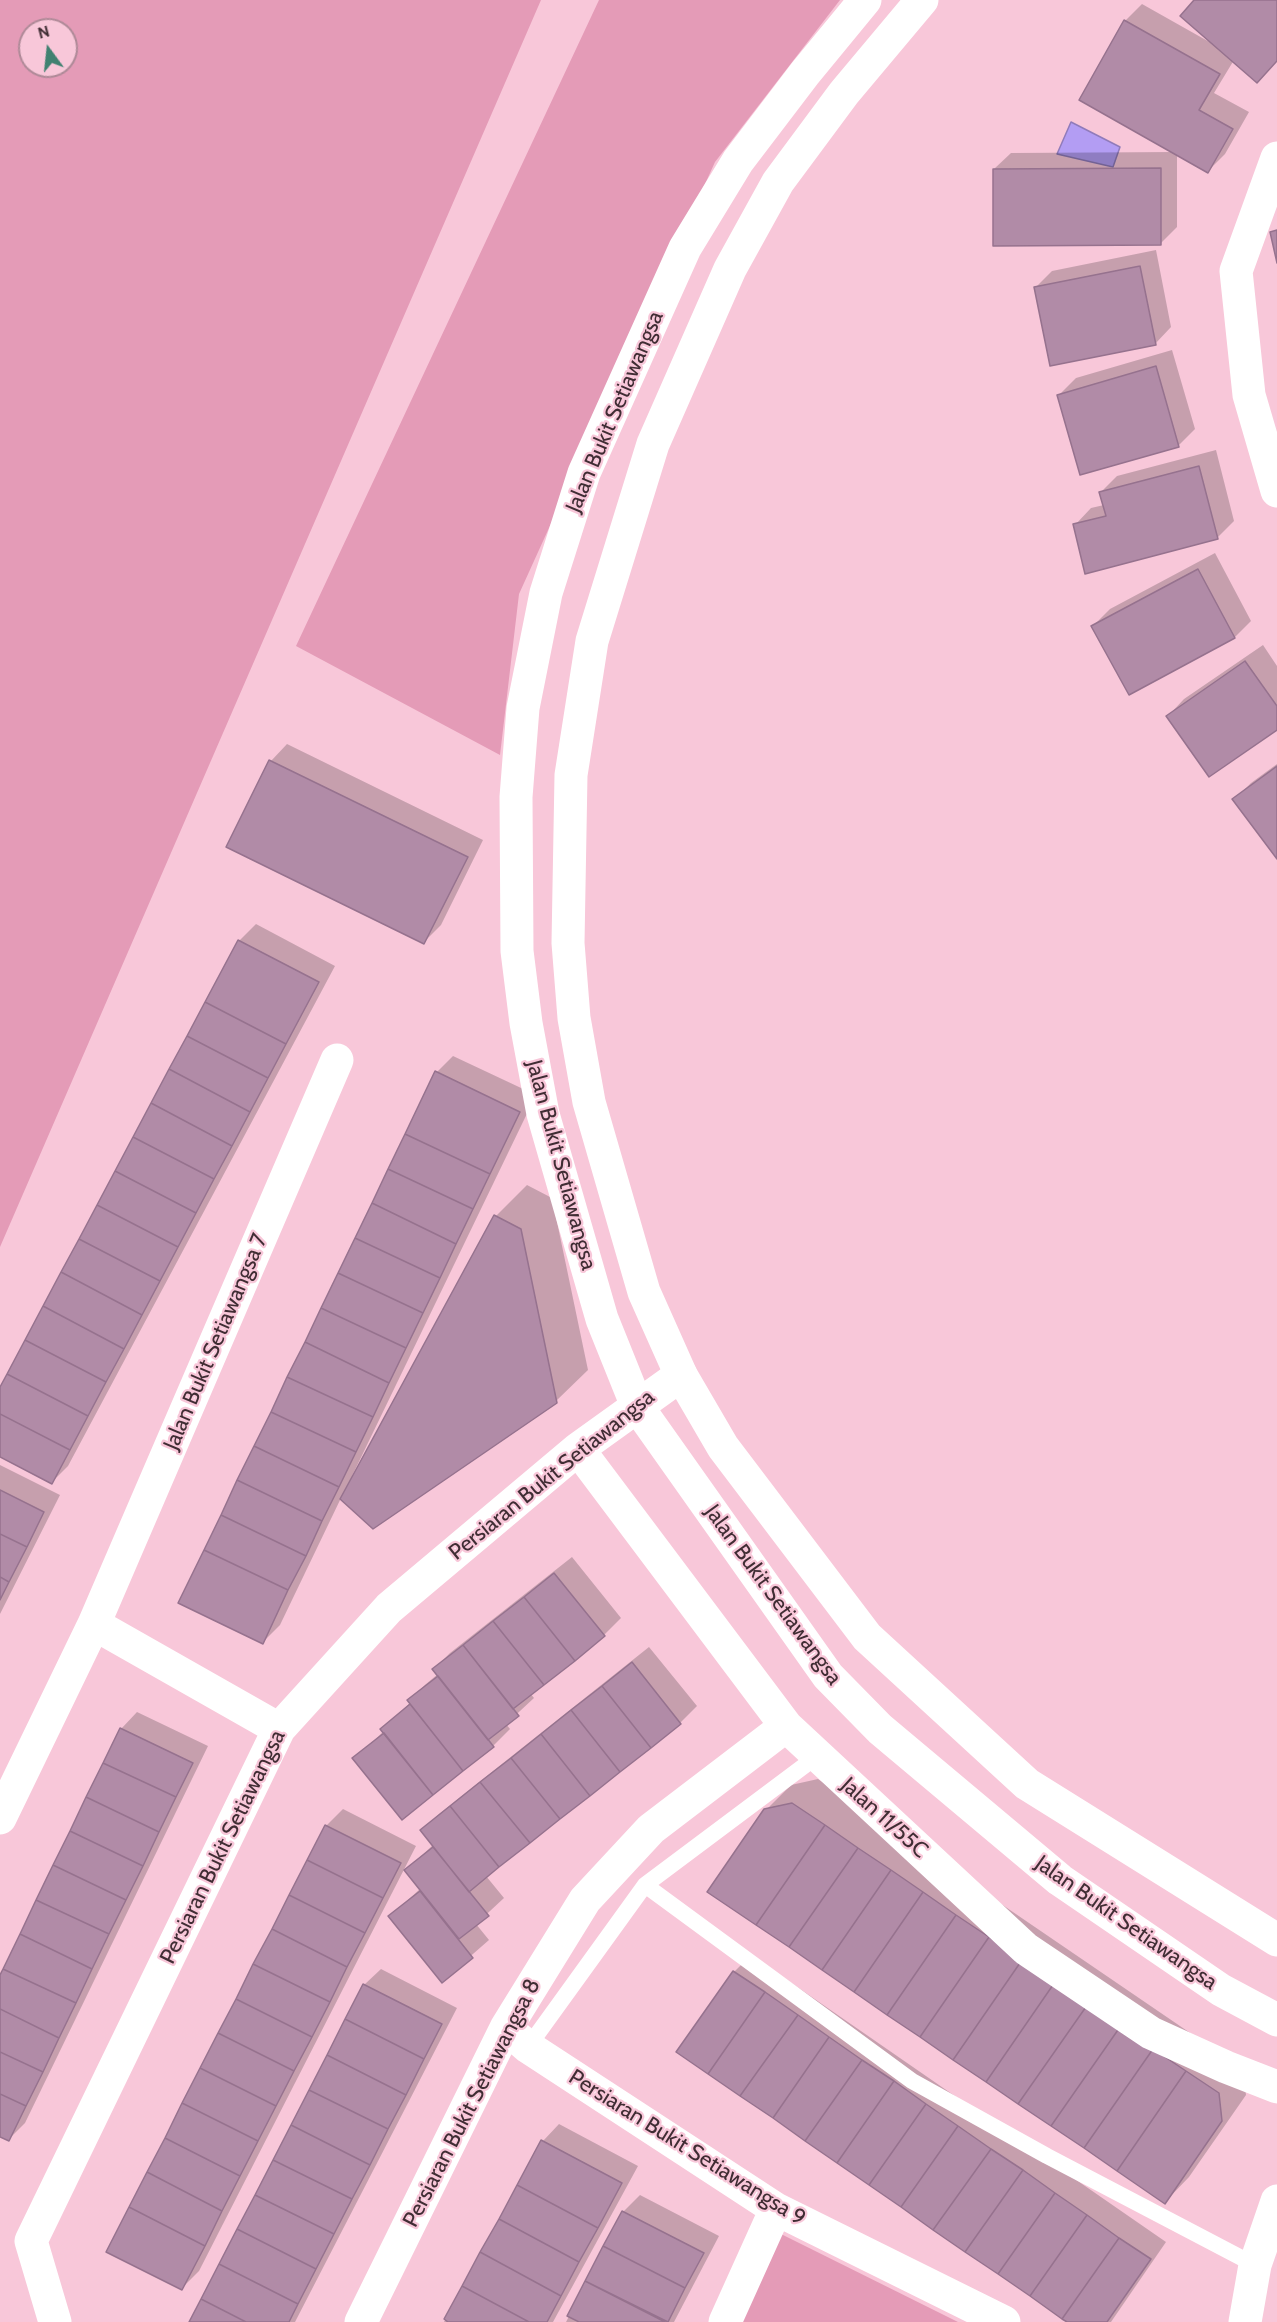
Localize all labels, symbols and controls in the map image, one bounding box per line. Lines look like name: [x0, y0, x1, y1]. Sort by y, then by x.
north arrow: [18, 18, 78, 78]
text: N: [36, 21, 52, 43]
street label: Jalan Bukit Setiawangsa: [561, 307, 669, 517]
street label: Jalan Bukit Setiawangsa: [520, 1057, 602, 1273]
street label: Jalan Bukit Setiawangsa 7: [158, 1230, 274, 1454]
street label: Persiaran Bukit Setiawangsa: [444, 1384, 660, 1566]
street label: Jalan Bukit Setiawangsa: [699, 1500, 847, 1690]
street label: Persiaran Bukit Setiawangsa: [155, 1726, 291, 1968]
street label: Jalan 11/55C: [835, 1772, 933, 1864]
street label: Jalan Bukit Setiawangsa: [1030, 1850, 1222, 1996]
street label: Persiaran Bukit Setiawangsa 8: [398, 1975, 546, 2231]
street label: Persiaran Bukit Setiawangsa 9: [564, 2064, 810, 2232]

